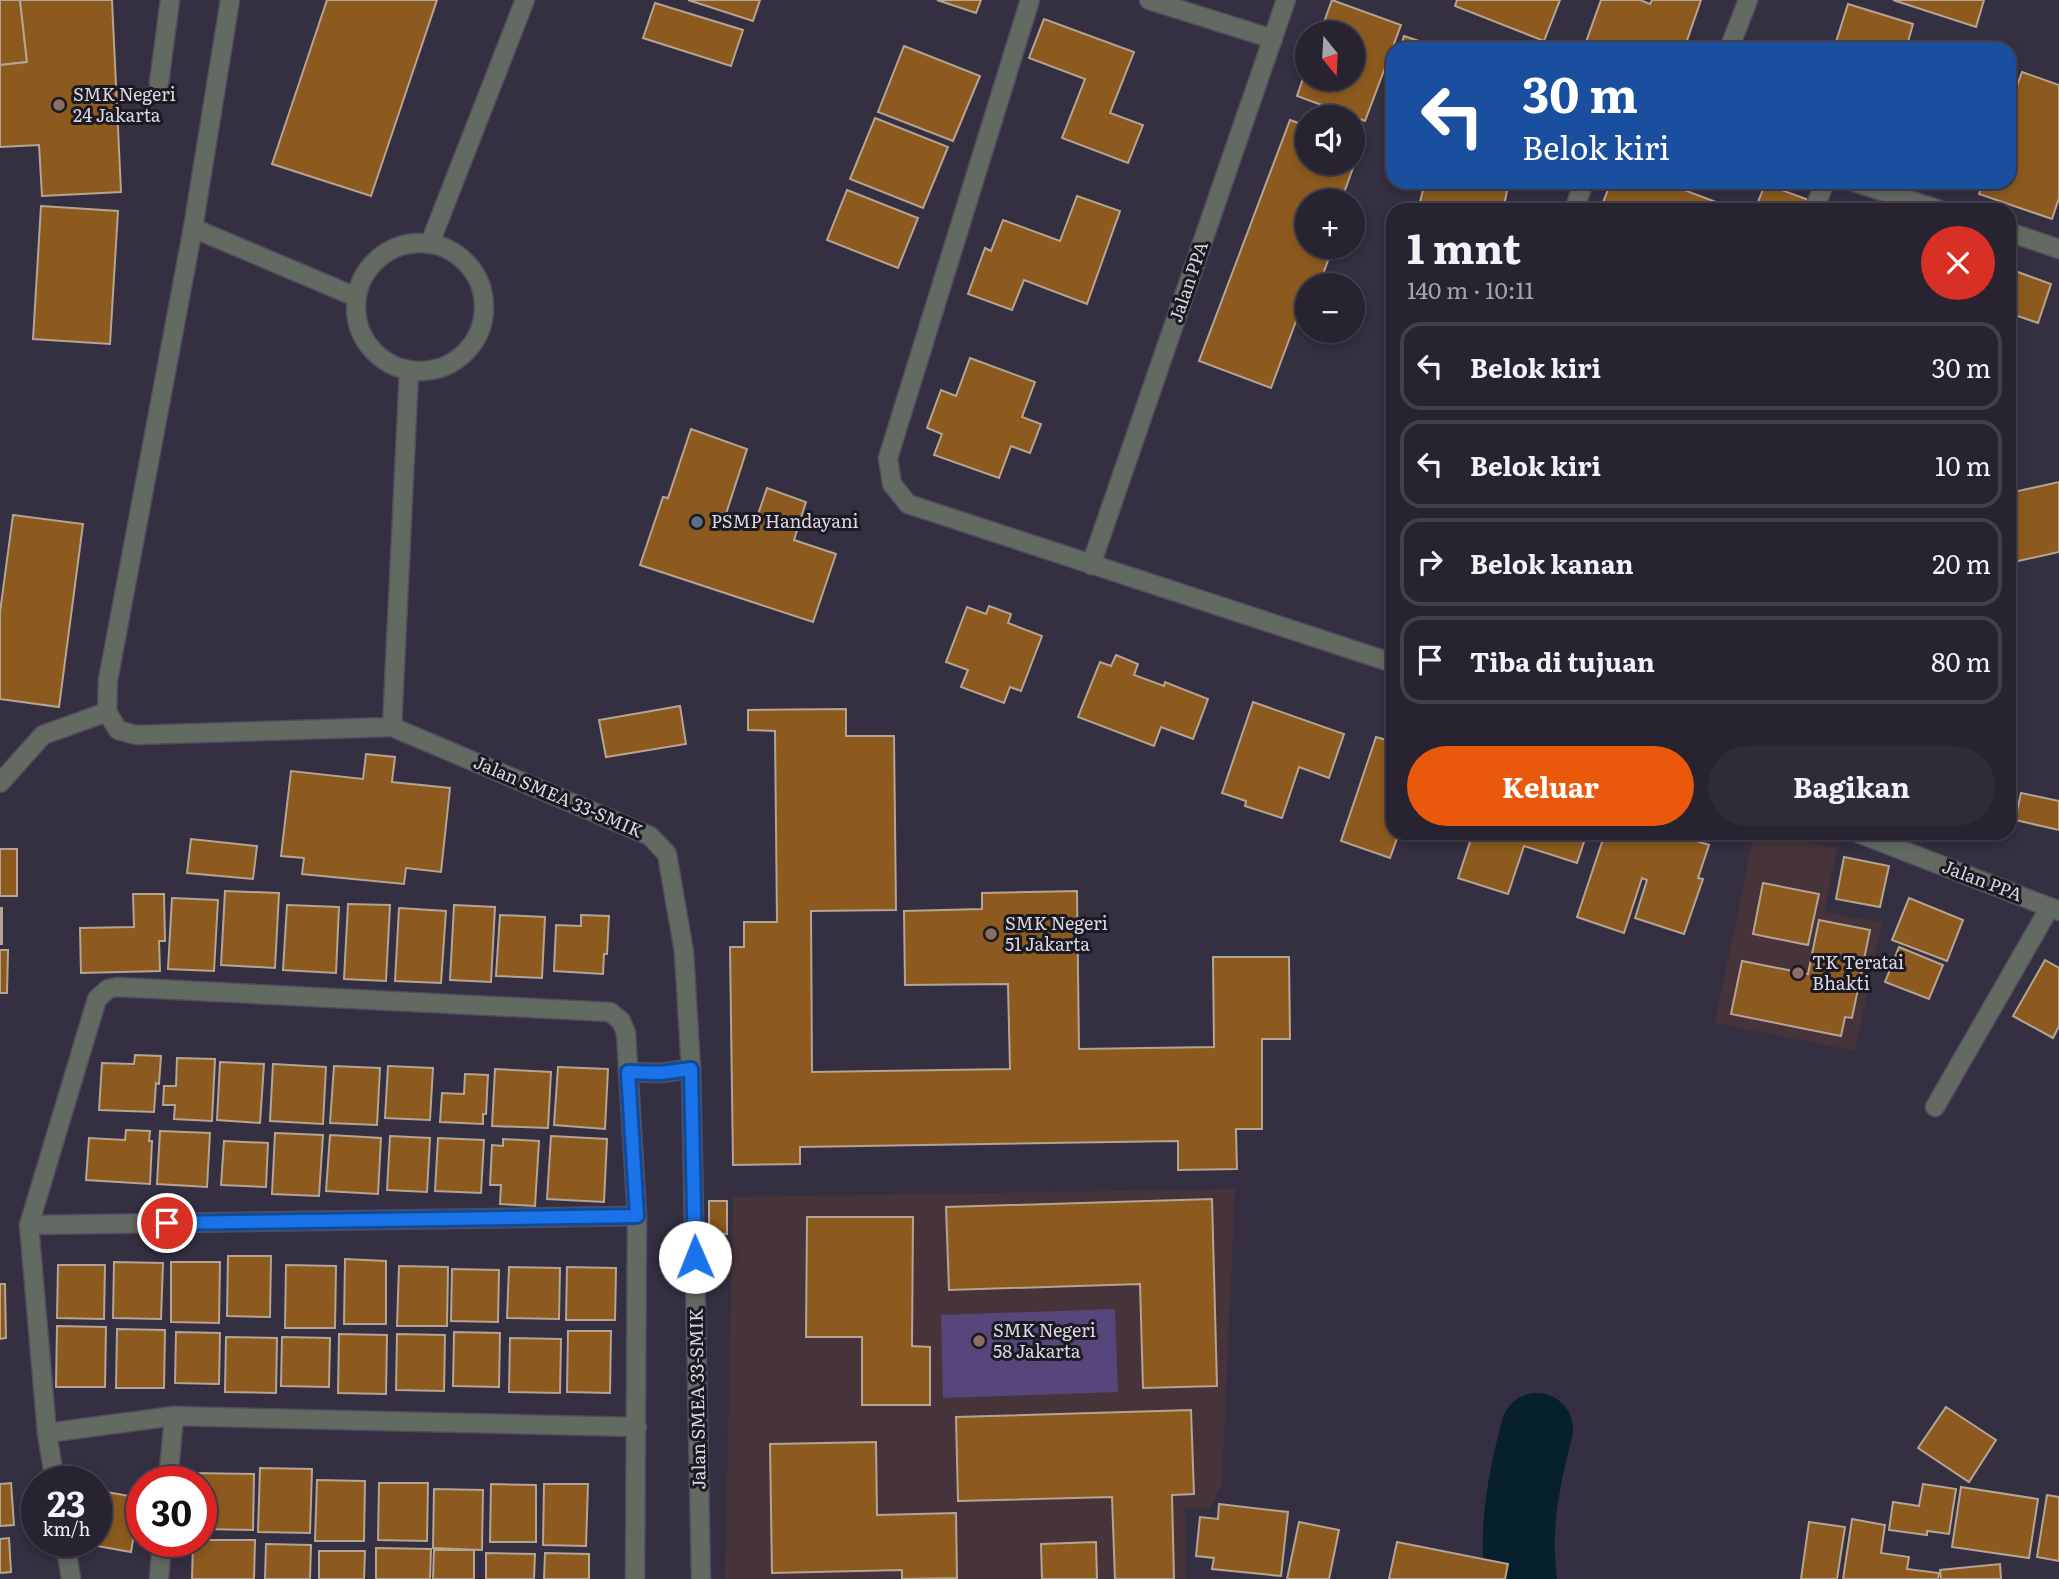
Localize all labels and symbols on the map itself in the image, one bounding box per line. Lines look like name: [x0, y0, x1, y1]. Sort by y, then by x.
north arrow: [1295, 21, 1365, 91]
place label: SMK Negeri 24 Jakarta: [73, 80, 176, 128]
marker: SMK Negeri 24 Jakarta: [51, 97, 67, 113]
street label: Jalan PPA: [1161, 237, 1214, 326]
place label: PSMP Handayani: [711, 507, 859, 534]
marker: PSMP Handayani: [689, 514, 705, 530]
street label: Jalan SMEA 33-SMIK: [470, 748, 648, 844]
street label: Jalan PPA: [1939, 852, 2027, 907]
place label: SMK Negeri 51 Jakarta: [1005, 909, 1108, 957]
marker: SMK Negeri 51 Jakarta: [983, 926, 999, 942]
place label: TK Teratai Bhakti: [1812, 948, 1904, 996]
marker: TK Teratai Bhakti: [1790, 965, 1806, 981]
pin: [137, 1193, 197, 1253]
position arrow: [658, 1220, 732, 1294]
street label: Jalan SMEA 33-SMIK: [681, 1308, 712, 1490]
place label: SMK Negeri 58 Jakarta: [993, 1316, 1096, 1364]
marker: SMK Negeri 58 Jakarta: [971, 1333, 987, 1349]
speed limit sign: 30: [126, 1466, 217, 1557]

